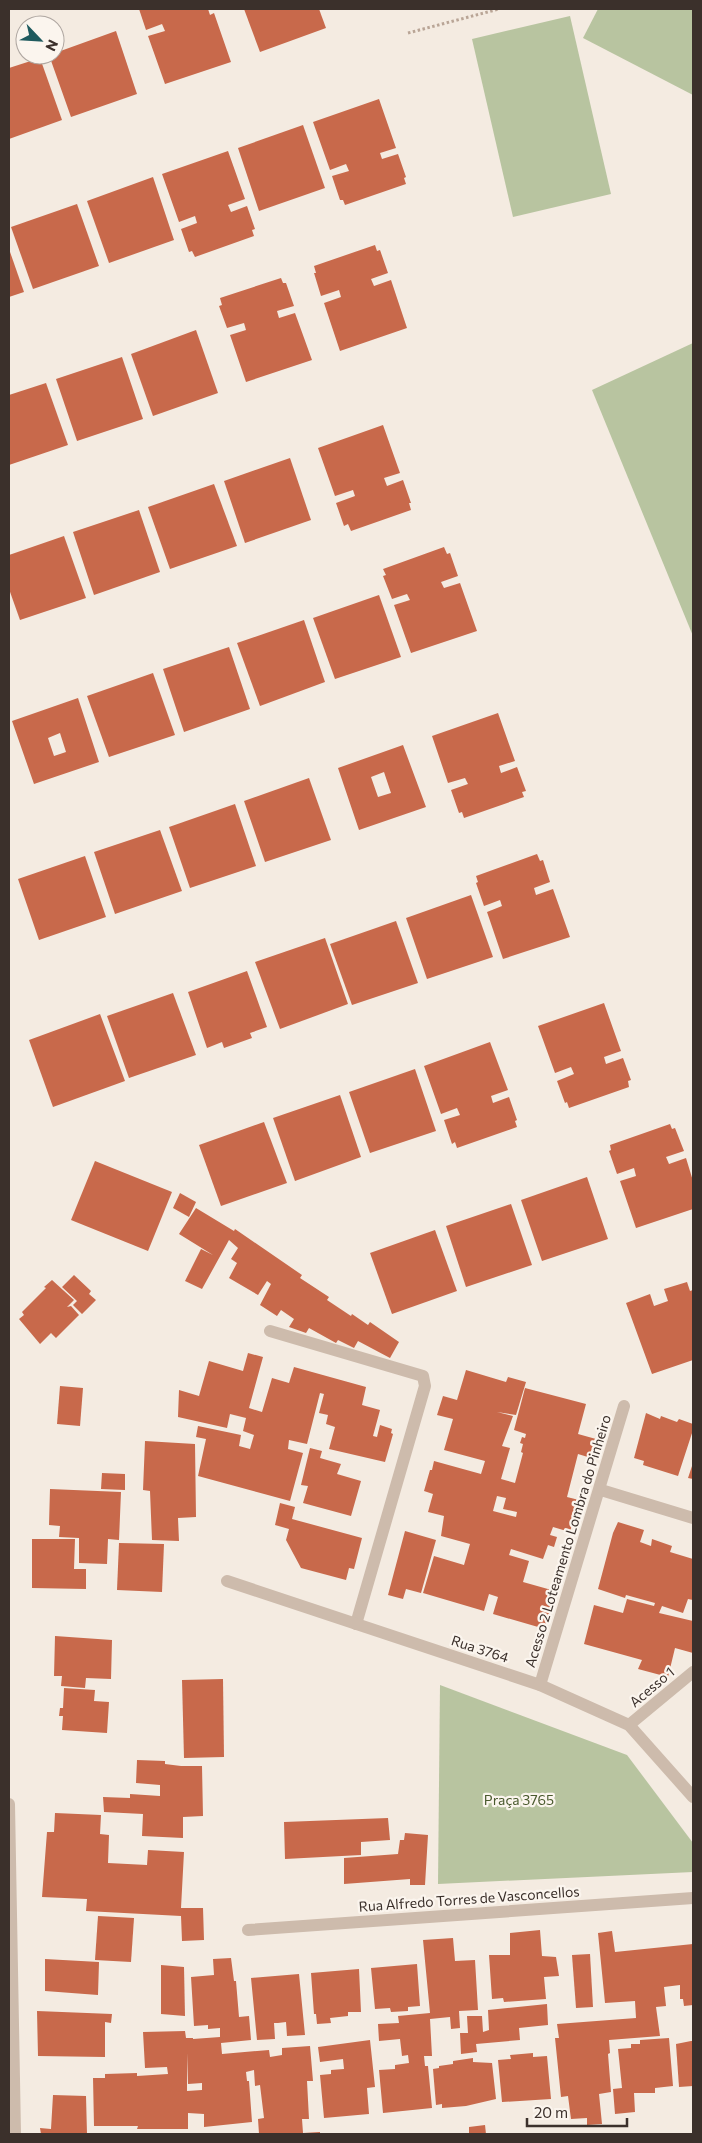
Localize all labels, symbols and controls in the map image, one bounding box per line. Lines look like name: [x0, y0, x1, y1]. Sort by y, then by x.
north arrow: [15, 15, 65, 65]
text: N: [42, 37, 62, 54]
street label: Acesso 2 Loteamento Lombra do Pinheiro: [521, 1412, 614, 1669]
street label: Rua 3764: [449, 1631, 512, 1666]
street label: Acesso 1: [626, 1663, 678, 1710]
park label: Praça 3765: [484, 1791, 554, 1808]
street label: Rua Alfredo Torres de Vasconcellos: [358, 1882, 580, 1915]
scale bar: [527, 2096, 627, 2128]
text: 20 m: [534, 2103, 568, 2121]

